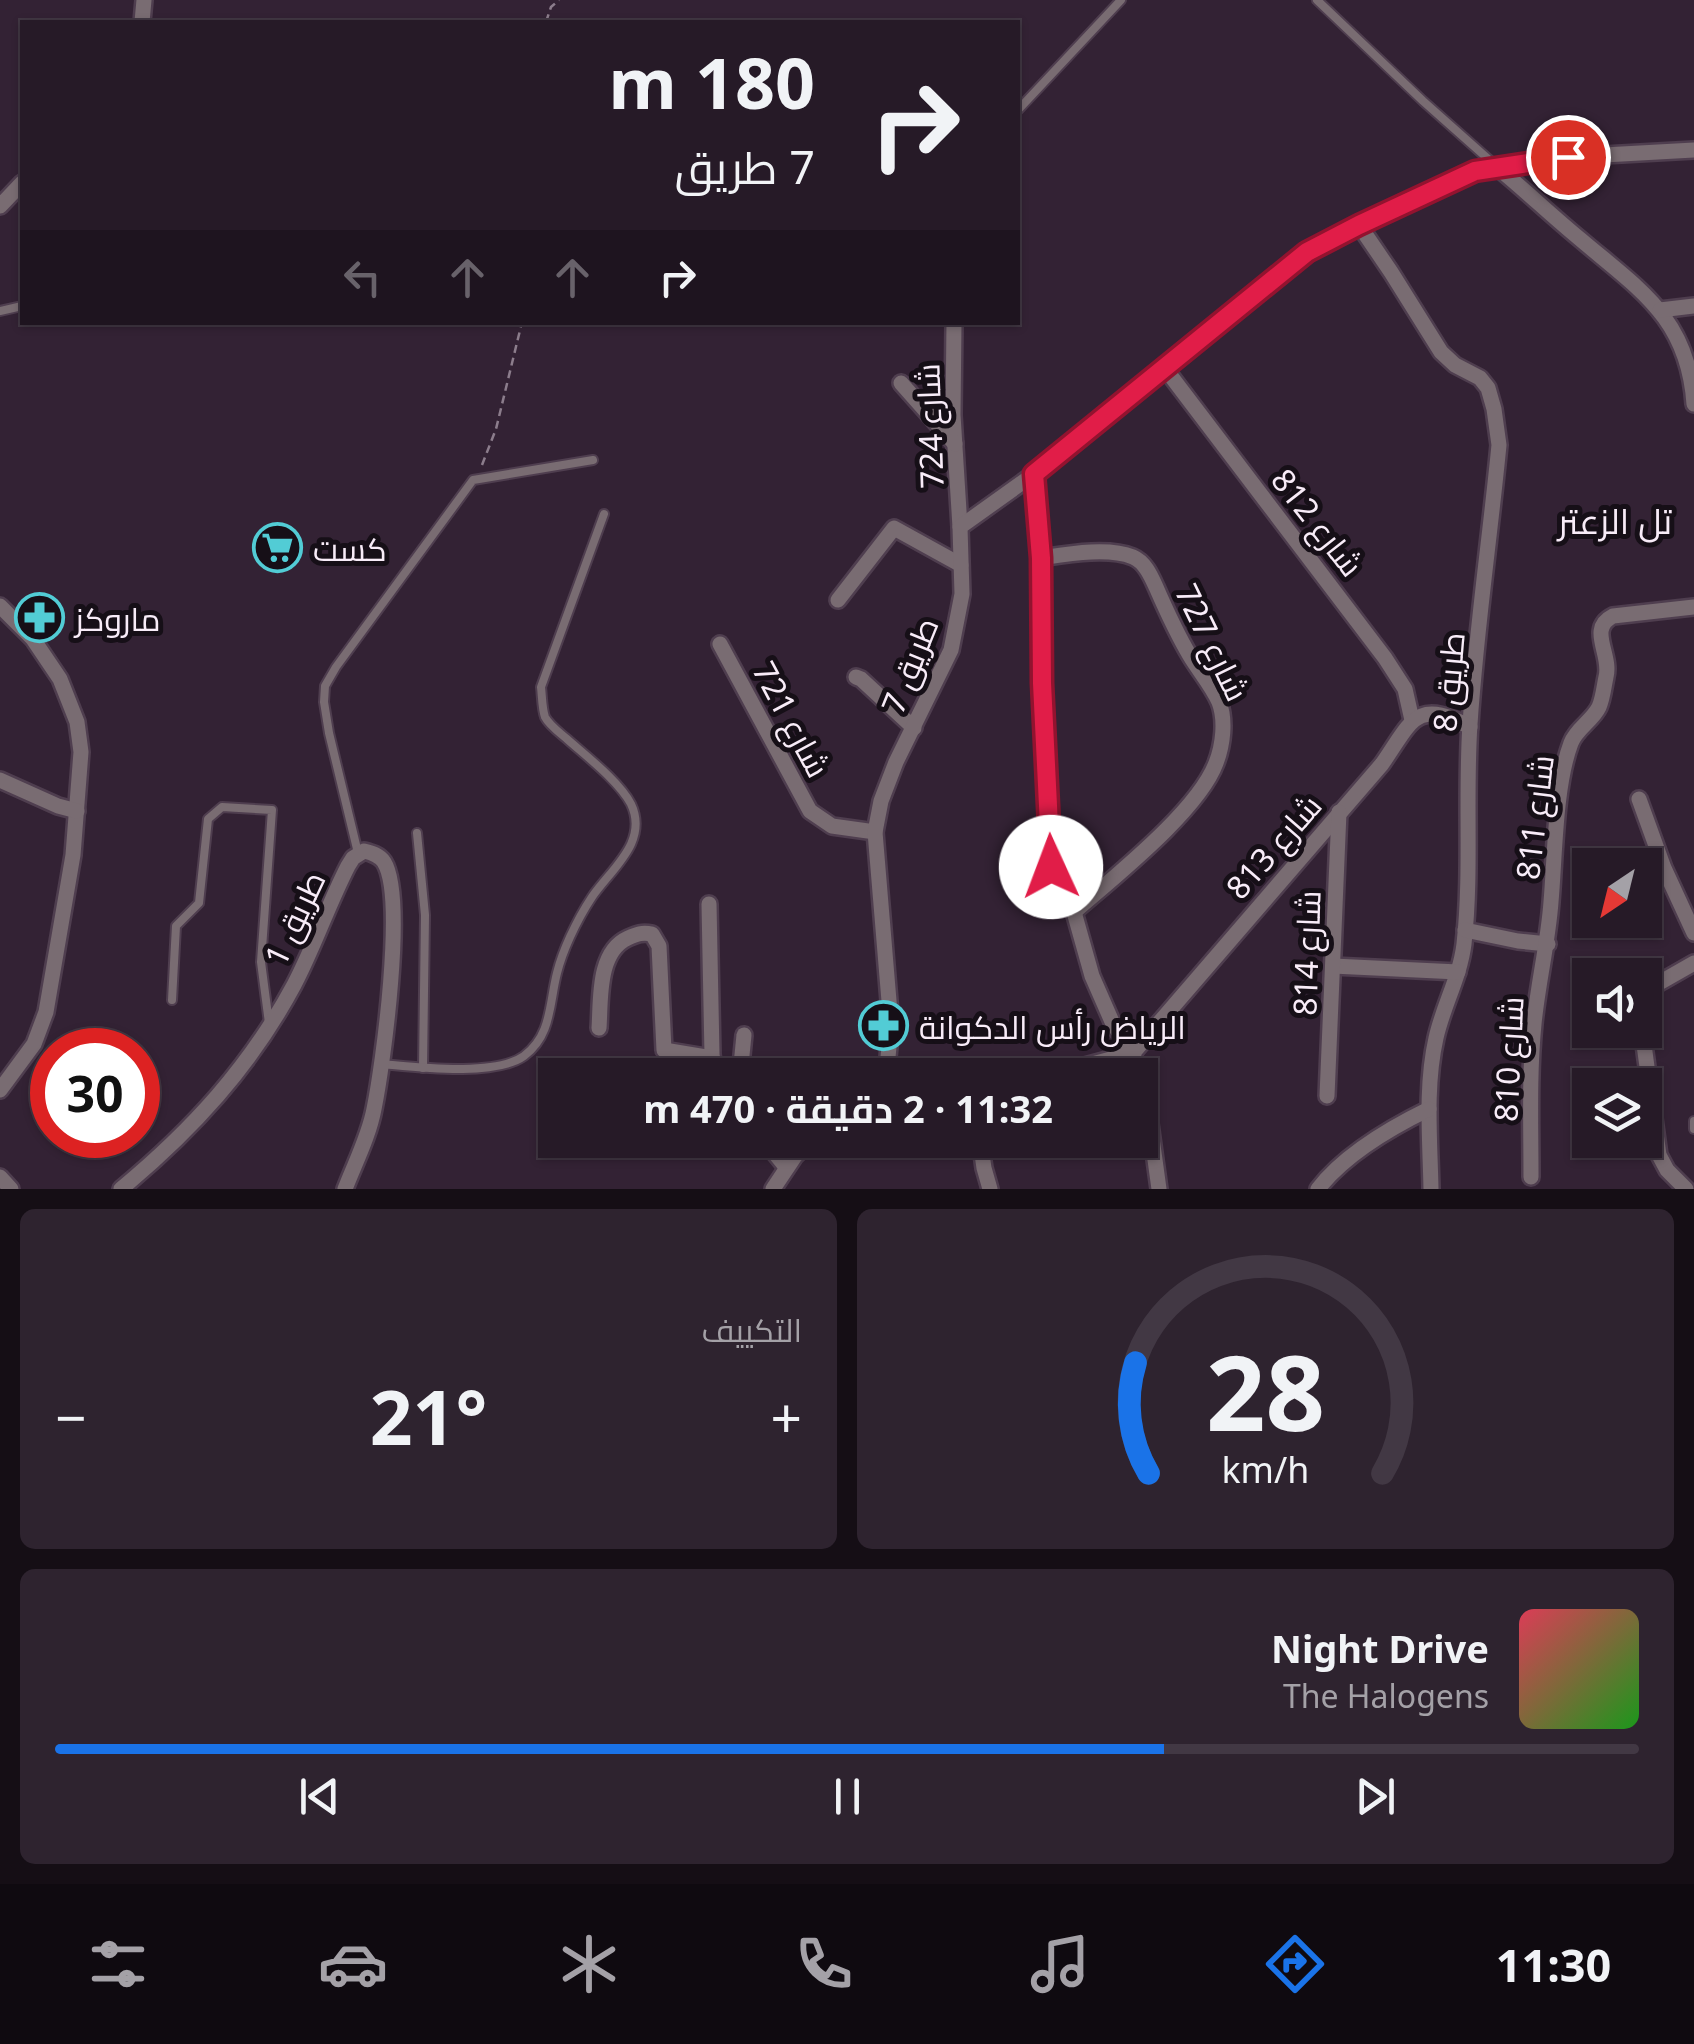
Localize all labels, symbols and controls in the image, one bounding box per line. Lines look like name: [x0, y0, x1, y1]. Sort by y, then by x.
text: 180 m: [608, 34, 815, 130]
icon: right: [850, 60, 980, 190]
pin: [1526, 115, 1611, 200]
icon: arrive: [1541, 130, 1596, 185]
text: 7 طريق: [675, 136, 815, 197]
icon: left: [335, 250, 390, 305]
icon: ahead: [440, 250, 495, 305]
icon: ahead: [545, 250, 600, 305]
icon: right: [650, 250, 705, 305]
street label: شارع 724: [905, 363, 955, 489]
street label: شارع 812: [1261, 459, 1373, 586]
district label: تل الزعتر: [1556, 497, 1672, 544]
supermarket icon: كست: [252, 522, 304, 574]
place label: كست: [313, 527, 387, 570]
street label: شارع 727: [1164, 576, 1260, 709]
pharmacy icon: ماروكز: [14, 592, 66, 644]
place label: ماروكز: [73, 597, 160, 640]
street label: 7 طريق: [870, 611, 948, 719]
street label: طريق 8: [1422, 630, 1474, 734]
street label: شارع 721: [742, 654, 840, 785]
street label: شارع 811: [1505, 752, 1565, 882]
street label: شارع 813: [1216, 785, 1332, 909]
position arrow: [999, 815, 1103, 919]
north arrow: [1572, 848, 1662, 938]
map controls: [1572, 848, 1662, 1158]
street label: طريق 1: [253, 864, 335, 972]
street label: شارع 814: [1282, 890, 1332, 1016]
button: sound: [1572, 958, 1662, 1048]
street label: شارع 810: [1483, 995, 1535, 1123]
pharmacy icon: الرياض رأس الدكوانة: [858, 1000, 910, 1052]
place label: الرياض رأس الدكوانة: [919, 1005, 1186, 1048]
speed limit sign: 30: [30, 1028, 160, 1158]
button: layers: [1572, 1068, 1662, 1158]
text: 11:32 · 2 دقيقة · 470 m: [643, 1082, 1053, 1134]
text: التكييف: [702, 1308, 802, 1351]
text: 28: [1206, 1320, 1325, 1461]
text: 21°: [370, 1365, 487, 1467]
text: −: [55, 1379, 86, 1454]
text: +: [771, 1379, 802, 1454]
text: km/h: [1222, 1445, 1309, 1493]
text: Night Drive: [1271, 1622, 1489, 1674]
text: The Halogens: [1283, 1674, 1489, 1717]
icon: previous: [292, 1769, 347, 1824]
icon: pause: [820, 1769, 875, 1824]
icon: next: [1348, 1769, 1403, 1824]
icon: filters: [83, 1929, 153, 1999]
icon: car: [318, 1929, 388, 1999]
icon: climate: [554, 1929, 624, 1999]
icon: phone: [789, 1929, 859, 1999]
icon: music: [1025, 1929, 1095, 1999]
icon: directions: [1260, 1929, 1330, 1999]
text: 11:30: [1496, 1934, 1611, 1995]

